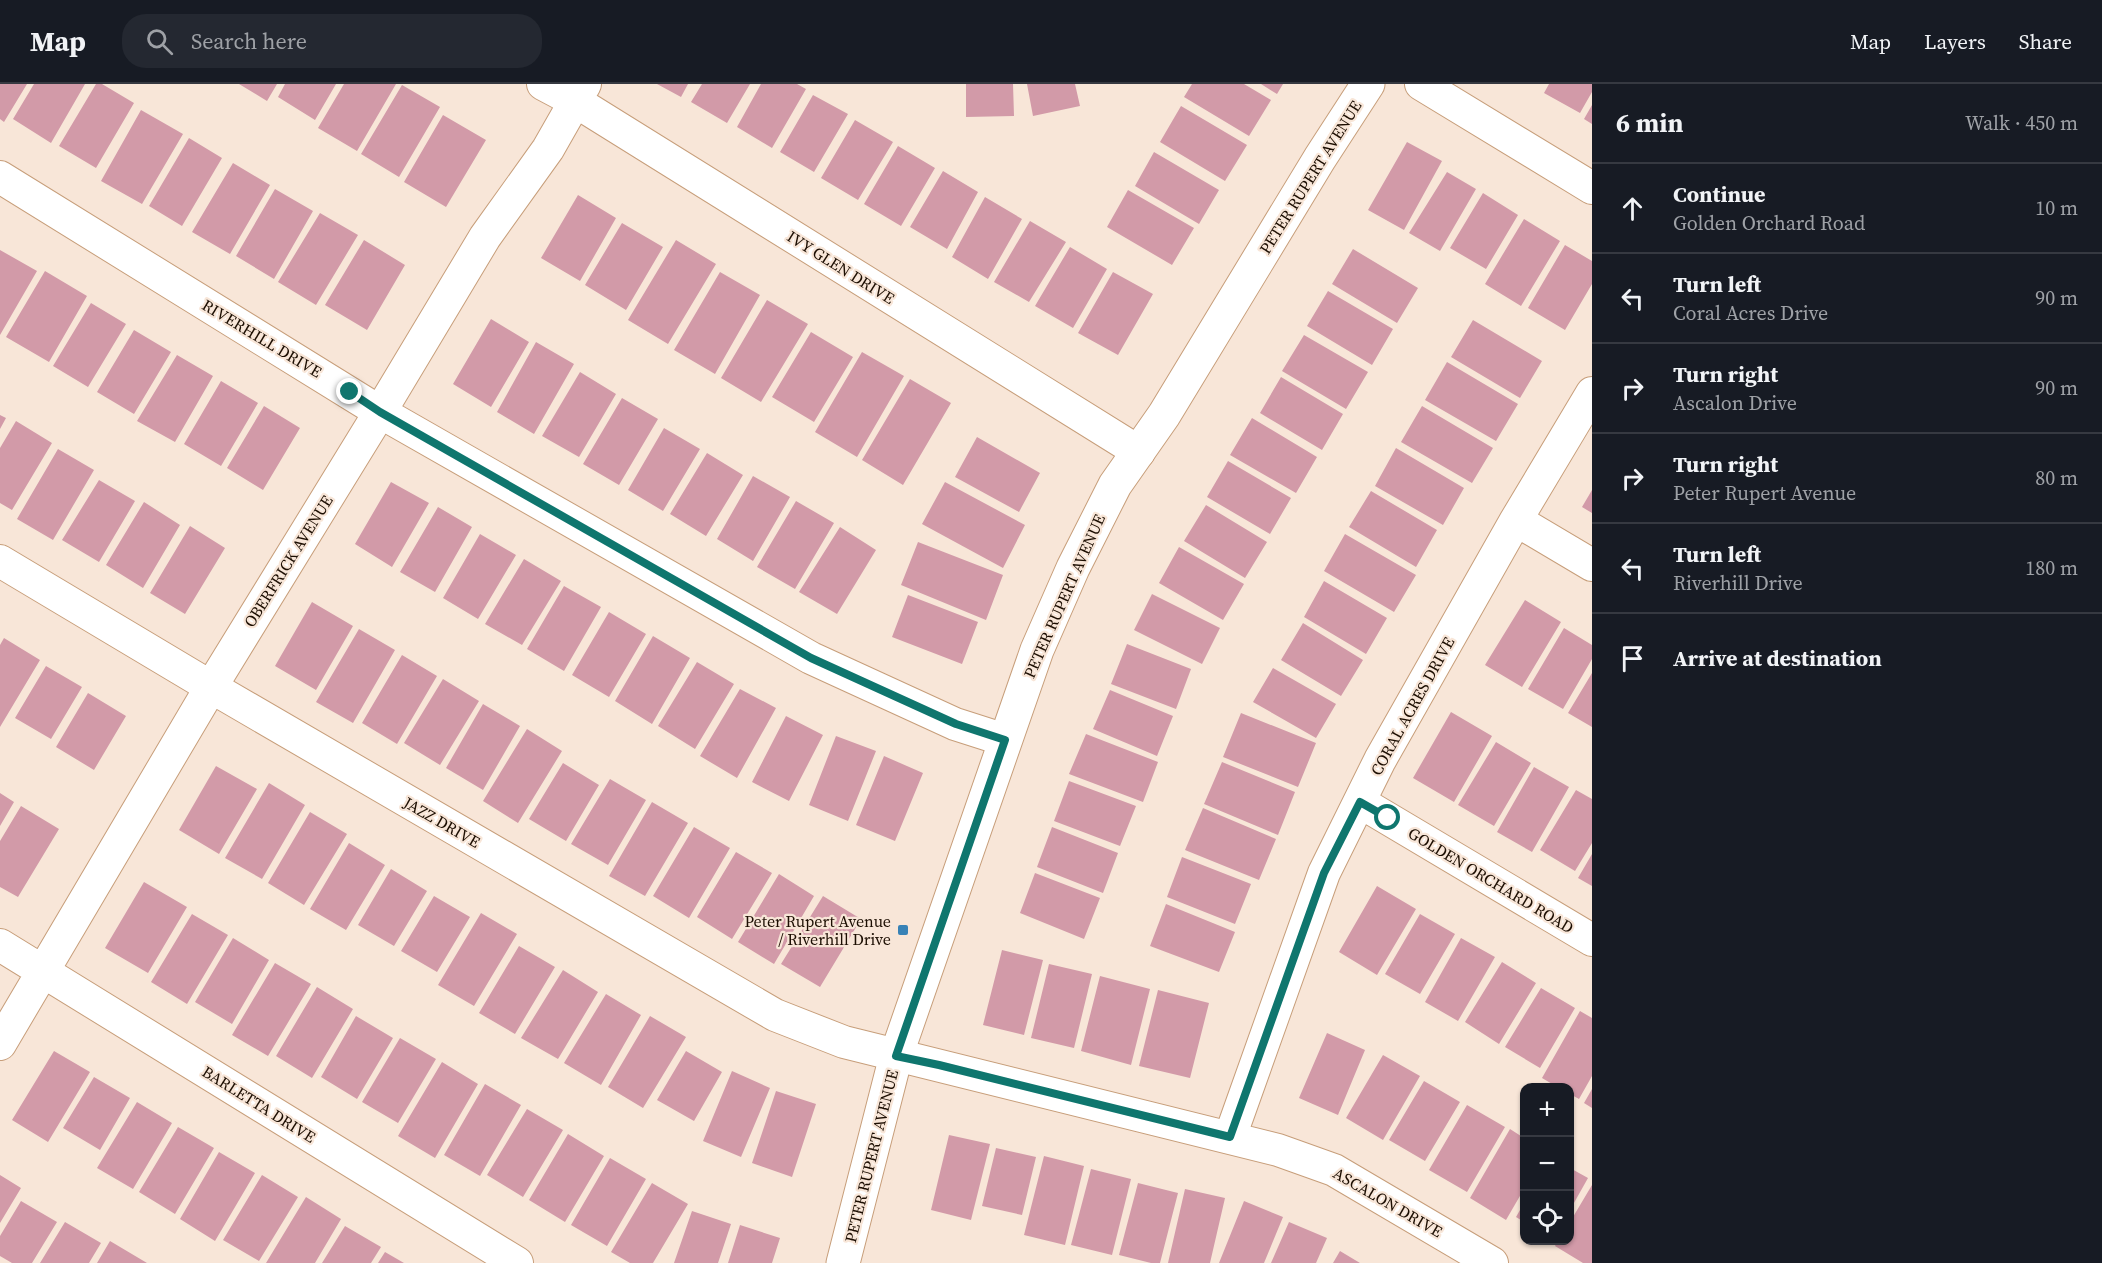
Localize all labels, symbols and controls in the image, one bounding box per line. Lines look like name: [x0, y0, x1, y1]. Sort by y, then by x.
search box: [122, 14, 542, 68]
text: Map: [30, 22, 86, 60]
icon: search: [143, 25, 176, 58]
text: Search here: [191, 26, 307, 56]
text: Map: [1850, 27, 1891, 56]
text: Layers: [1924, 27, 1986, 56]
text: Share: [2019, 27, 2072, 56]
street label: PETER RUPERT AVENUE: [1254, 96, 1366, 258]
text: 6 min: [1616, 105, 1683, 141]
text: Walk · 450 m: [1965, 109, 2078, 137]
text: Continue: [1673, 179, 1766, 209]
icon: ahead: [1616, 192, 1649, 225]
text: 10 m: [2035, 194, 2078, 222]
text: Golden Orchard Road: [1673, 209, 1865, 237]
street label: IVY GLEN DRIVE: [783, 225, 899, 309]
text: Turn left: [1673, 269, 1761, 299]
icon: left: [1616, 282, 1649, 315]
text: 90 m: [2035, 284, 2078, 312]
street label: RIVERHILL DRIVE: [198, 294, 326, 383]
text: Coral Acres Drive: [1673, 299, 1828, 327]
text: Turn right: [1673, 359, 1778, 389]
icon: right: [1616, 372, 1649, 405]
text: 90 m: [2035, 374, 2078, 402]
route end: [336, 378, 362, 404]
text: Ascalon Drive: [1673, 389, 1797, 417]
text: Turn right: [1673, 449, 1778, 479]
icon: right: [1616, 462, 1649, 495]
text: 80 m: [2035, 464, 2078, 492]
text: Peter Rupert Avenue: [1673, 479, 1856, 507]
street label: OBERFRICK AVENUE: [238, 490, 338, 631]
street label: PETER RUPERT AVENUE: [1018, 510, 1110, 681]
text: Turn left: [1673, 539, 1761, 569]
icon: left: [1616, 552, 1649, 585]
text: 180 m: [2025, 554, 2078, 582]
text: Riverhill Drive: [1673, 569, 1803, 597]
street label: CORAL ACRES DRIVE: [1365, 633, 1459, 779]
icon: arrive: [1616, 642, 1649, 675]
text: Arrive at destination: [1673, 643, 1882, 673]
street label: JAZZ DRIVE: [399, 791, 485, 853]
route start: [1374, 804, 1400, 830]
street label: GOLDEN ORCHARD ROAD: [1404, 822, 1578, 938]
place label: Peter Rupert Avenue / Riverhill Drive: [744, 910, 891, 950]
marker: Peter Rupert Avenue / Riverhill Drive: [896, 923, 910, 937]
street label: BARLETTA DRIVE: [198, 1060, 320, 1148]
street label: PETER RUPERT AVENUE: [839, 1067, 903, 1245]
map controls: [1520, 1083, 1574, 1245]
button: +: [1520, 1083, 1574, 1137]
button: −: [1520, 1137, 1574, 1191]
street label: ASCALON DRIVE: [1329, 1162, 1447, 1242]
button: locate: [1520, 1191, 1574, 1245]

